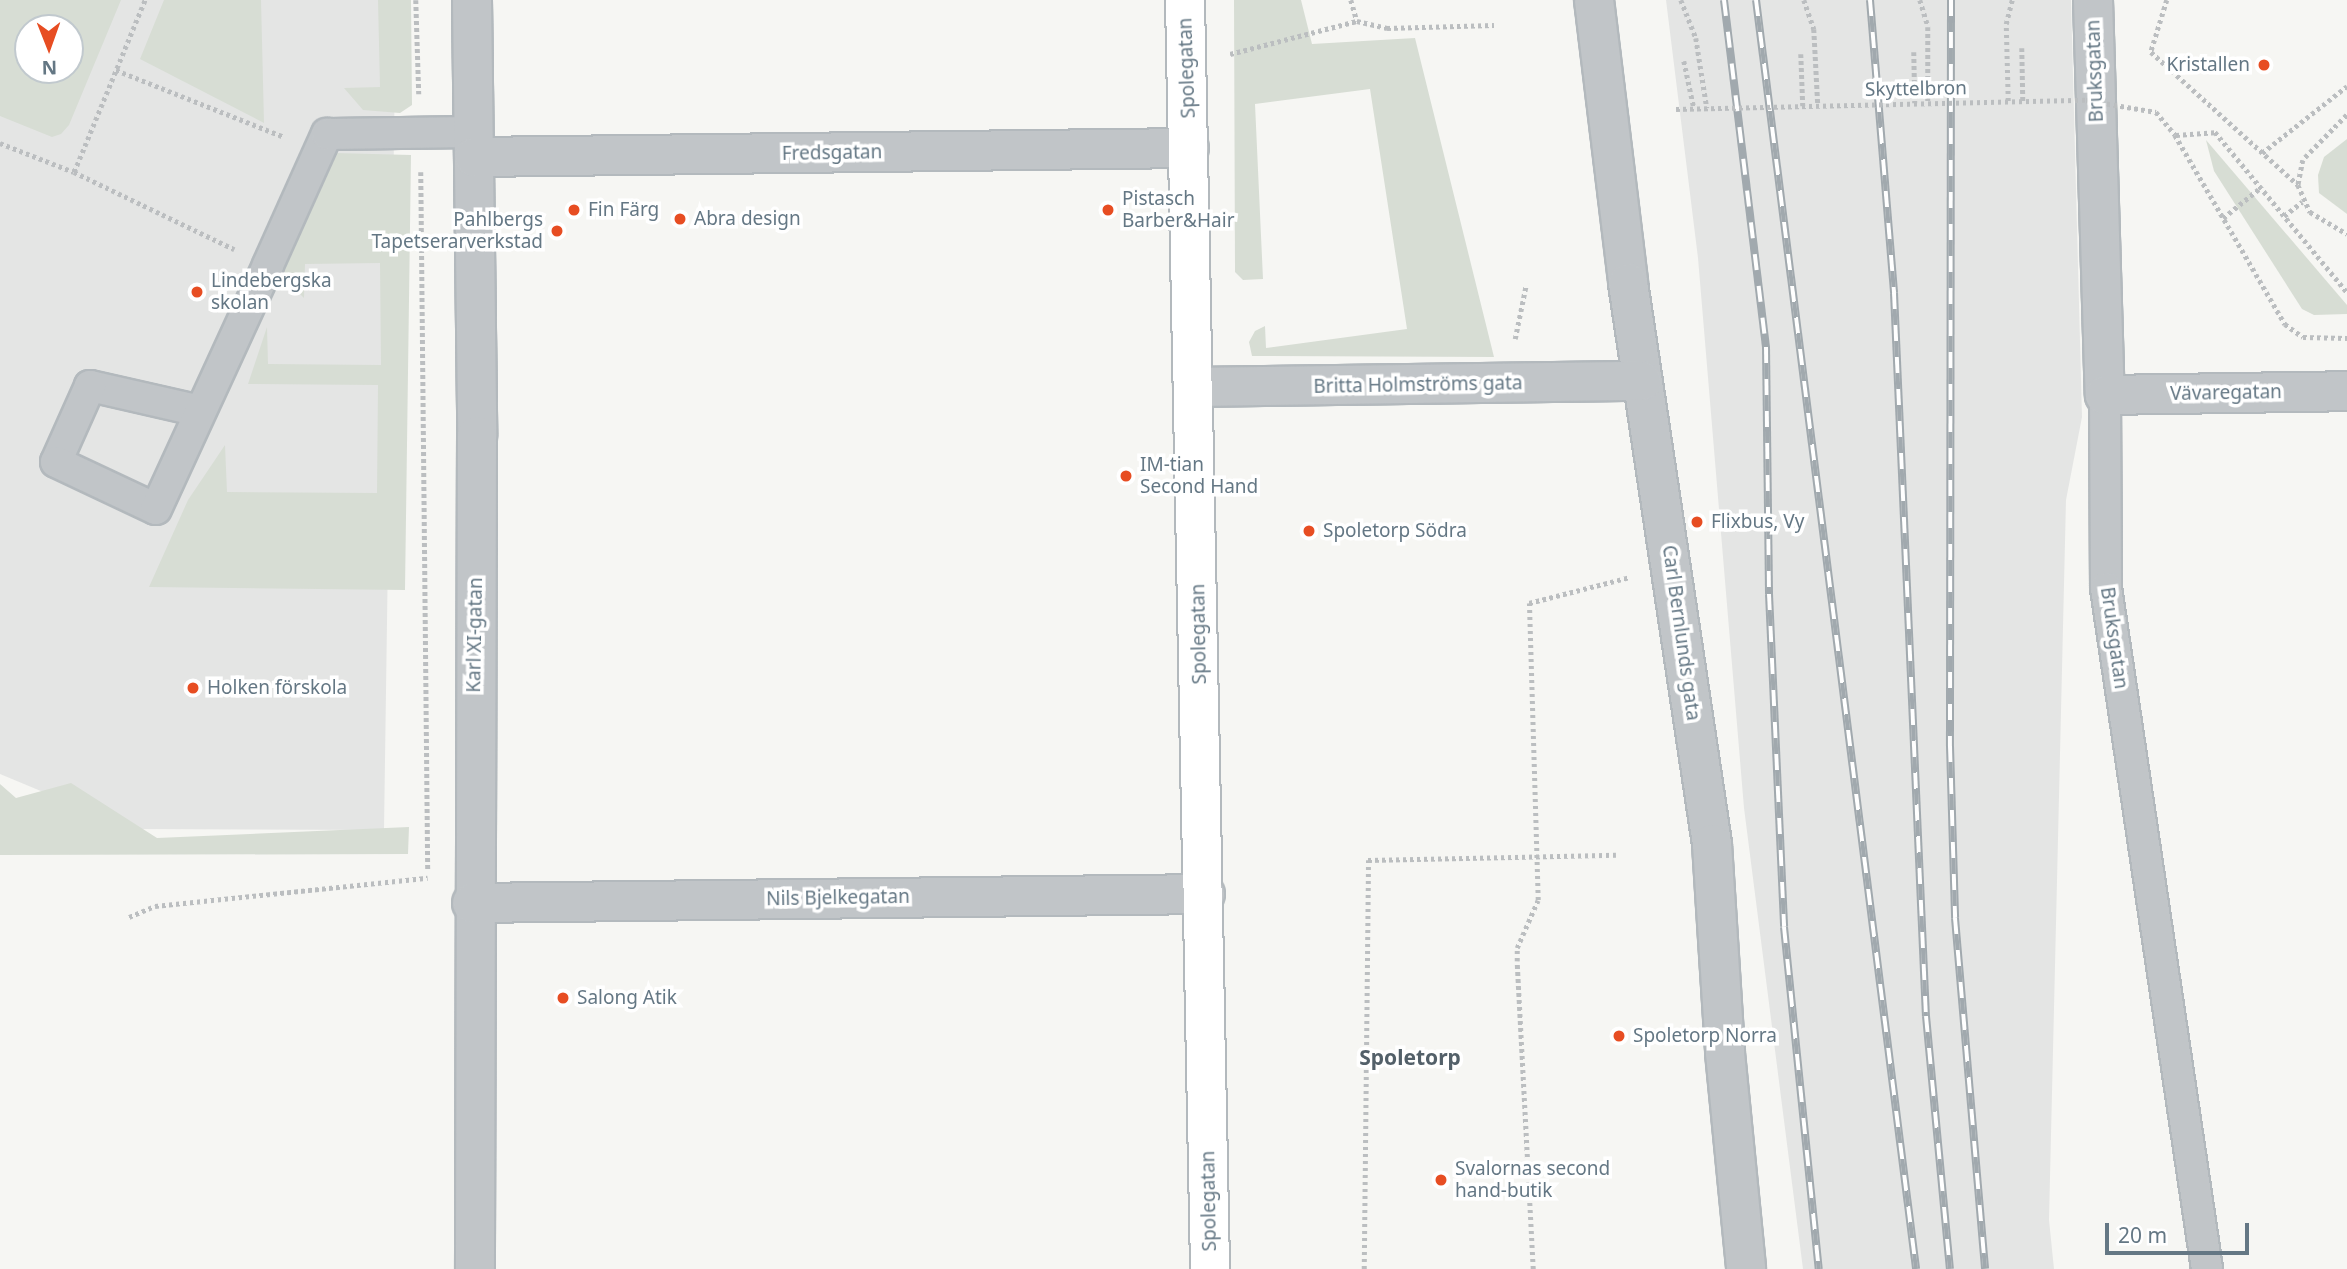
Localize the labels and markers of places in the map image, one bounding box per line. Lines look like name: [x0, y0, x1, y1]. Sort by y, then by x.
place label: Kristallen: [2167, 54, 2250, 76]
marker: Kristallen: [2256, 57, 2272, 73]
place label: Pistasch Barber&Hair: [1122, 188, 1234, 232]
place label: Fin Färg: [588, 199, 659, 221]
marker: Fin Färg: [566, 202, 582, 218]
marker: Pistasch Barber&Hair: [1100, 202, 1116, 218]
place label: Abra design: [694, 208, 801, 230]
place label: Pahlbergs Tapetserarverkstad: [372, 209, 543, 253]
marker: Abra design: [672, 211, 688, 227]
marker: Pahlbergs Tapetserarverkstad: [549, 223, 565, 239]
place label: Lindebergska skolan: [211, 270, 332, 314]
marker: Lindebergska skolan: [189, 284, 205, 300]
place label: IM-tian Second Hand: [1140, 454, 1258, 498]
marker: IM-tian Second Hand: [1118, 468, 1134, 484]
place label: Flixbus, Vy: [1711, 511, 1804, 533]
marker: Flixbus, Vy: [1689, 514, 1705, 530]
place label: Spoletorp Södra: [1323, 520, 1467, 542]
marker: Spoletorp Södra: [1301, 523, 1317, 539]
place label: Holken förskola: [207, 677, 347, 699]
marker: Holken förskola: [185, 680, 201, 696]
place label: Salong Atik: [577, 987, 677, 1009]
marker: Salong Atik: [555, 990, 571, 1006]
place label: Spoletorp Norra: [1633, 1025, 1777, 1047]
marker: Spoletorp Norra: [1611, 1028, 1627, 1044]
place label: Svalornas second hand-butik: [1455, 1158, 1610, 1202]
marker: Svalornas second hand-butik: [1433, 1172, 1449, 1188]

